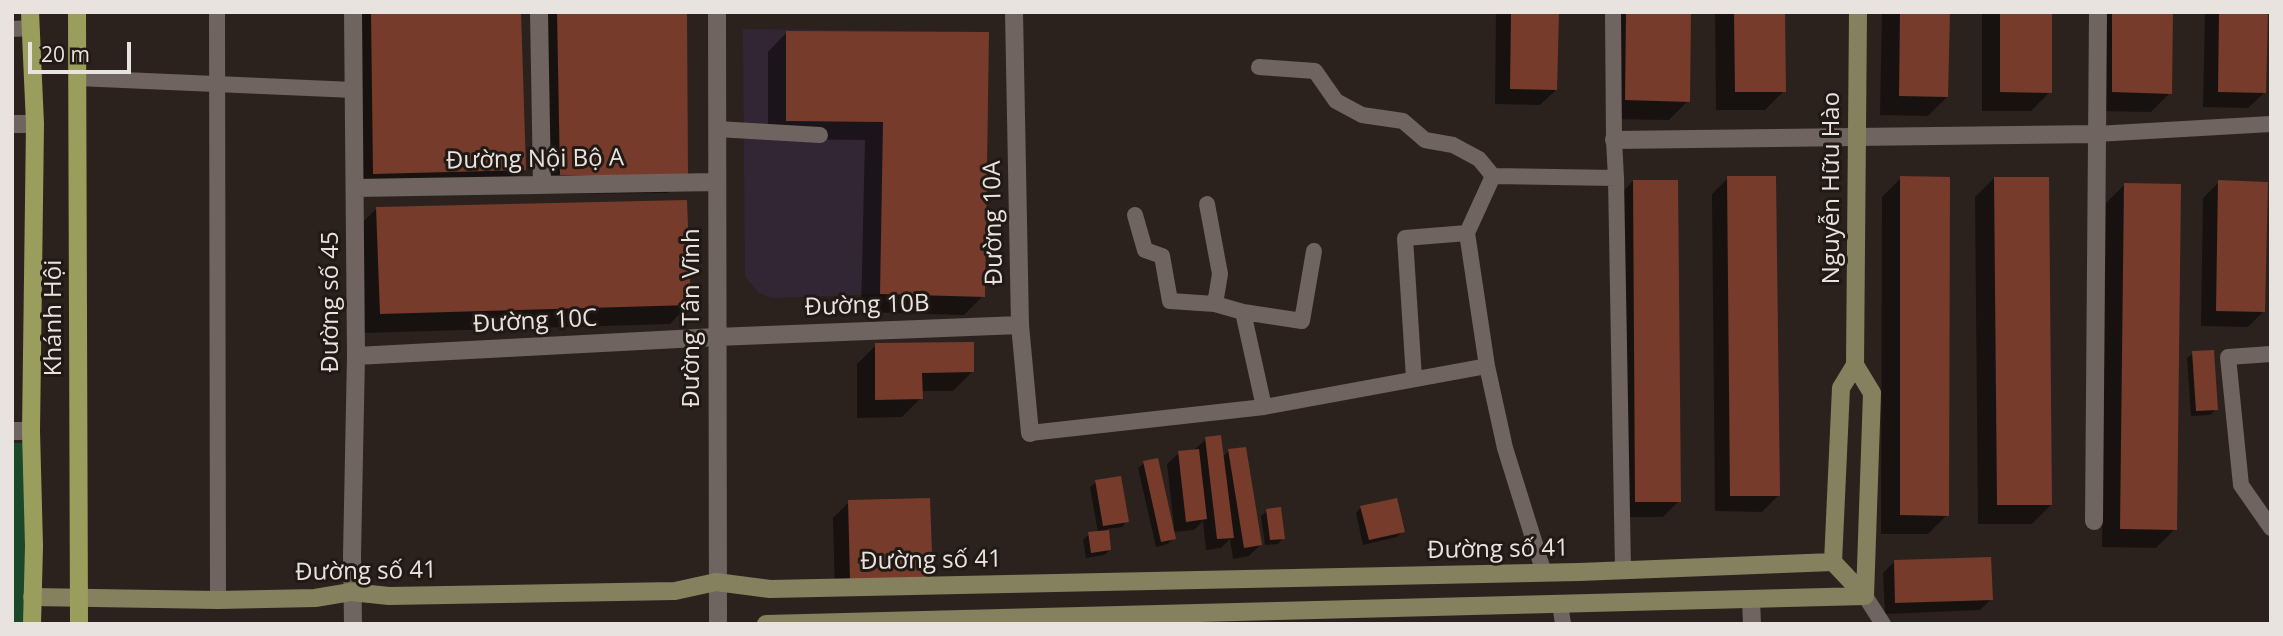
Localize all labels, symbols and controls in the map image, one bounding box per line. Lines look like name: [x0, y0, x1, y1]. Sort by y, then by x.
scale bar: [32, 28, 135, 72]
text: 20 m: [41, 40, 90, 68]
street label: Nguyễn Hữu Hào: [1818, 92, 1846, 284]
street label: Đường Nội Bộ A: [446, 144, 624, 176]
street label: Đường 10A: [979, 160, 1009, 286]
street label: Đường Tân Vĩnh: [678, 228, 706, 408]
street label: Đường số 45: [317, 231, 345, 373]
street label: Khánh Hội: [40, 260, 68, 376]
street label: Đường 10B: [804, 289, 930, 323]
street label: Đường 10C: [472, 304, 598, 340]
street label: Đường số 41: [1427, 534, 1569, 566]
street label: Đường số 41: [860, 545, 1002, 577]
street label: Đường số 41: [295, 556, 437, 588]

